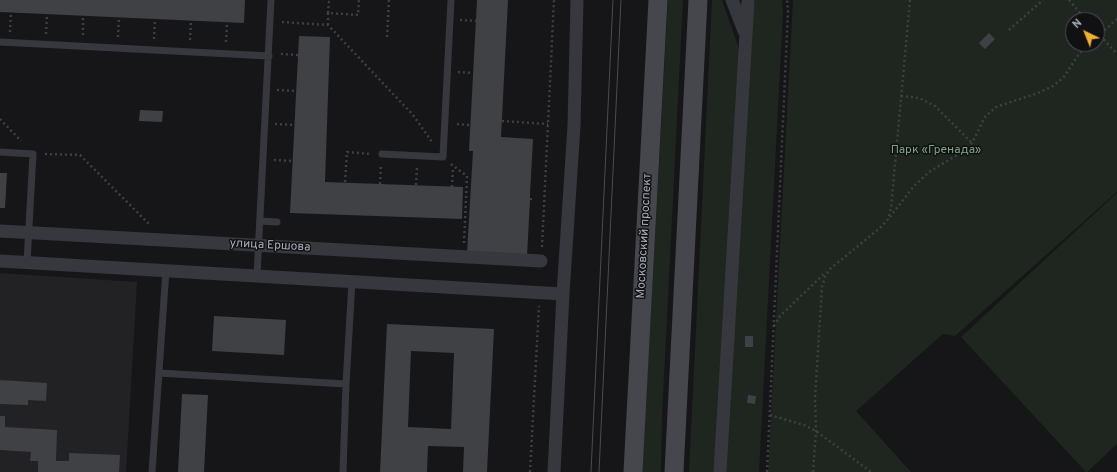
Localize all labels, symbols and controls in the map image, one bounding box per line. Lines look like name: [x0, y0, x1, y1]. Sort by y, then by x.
north arrow: [1065, 12, 1105, 52]
text: N: [1070, 16, 1085, 32]
park label: Парк «Гренада»: [891, 144, 981, 158]
street label: Московский проспект: [635, 173, 655, 299]
street label: улица Ершова: [229, 237, 311, 255]

